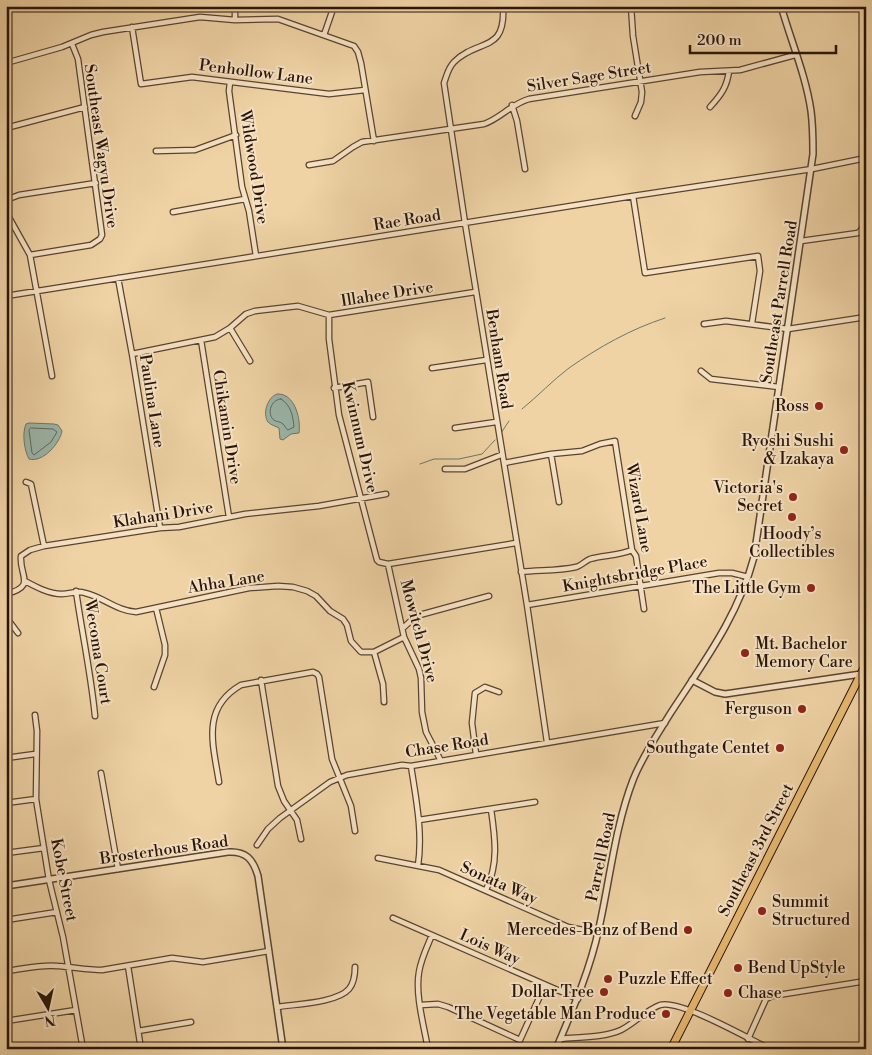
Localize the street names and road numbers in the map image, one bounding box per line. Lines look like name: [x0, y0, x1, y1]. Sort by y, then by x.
street label: Penhollow Lane: [198, 55, 314, 89]
street label: Silver Sage Street: [525, 57, 653, 97]
street label: Southeast Wagyu Drive: [80, 63, 122, 229]
street label: Wildwood Drive: [235, 108, 273, 225]
street label: Rae Road: [372, 205, 442, 235]
street label: Southeast Parrell Road: [756, 219, 802, 385]
street label: Illahee Drive: [339, 277, 435, 311]
street label: Benham Road: [481, 307, 517, 410]
street label: Paulina Lane: [135, 353, 169, 449]
street label: Chikamin Drive: [208, 368, 246, 486]
street label: Kwinnum Drive: [337, 379, 383, 495]
street label: Wizard Lane: [621, 461, 657, 554]
street label: Klahani Drive: [112, 497, 214, 533]
street label: Knightsbridge Place: [561, 551, 709, 597]
street label: Ahha Lane: [185, 566, 266, 598]
street label: Mowitch Drive: [396, 577, 442, 685]
street label: Wecoma Court: [80, 597, 116, 706]
street label: Chase Road: [404, 730, 490, 762]
street label: Southeast 3rd Street: [714, 780, 798, 920]
street label: Parrell Road: [582, 811, 620, 903]
street label: Brosterhous Road: [98, 831, 229, 869]
street label: Kobe Street: [46, 837, 82, 924]
street label: Sonata Way: [457, 857, 541, 909]
street label: Lois Way: [457, 925, 524, 969]

